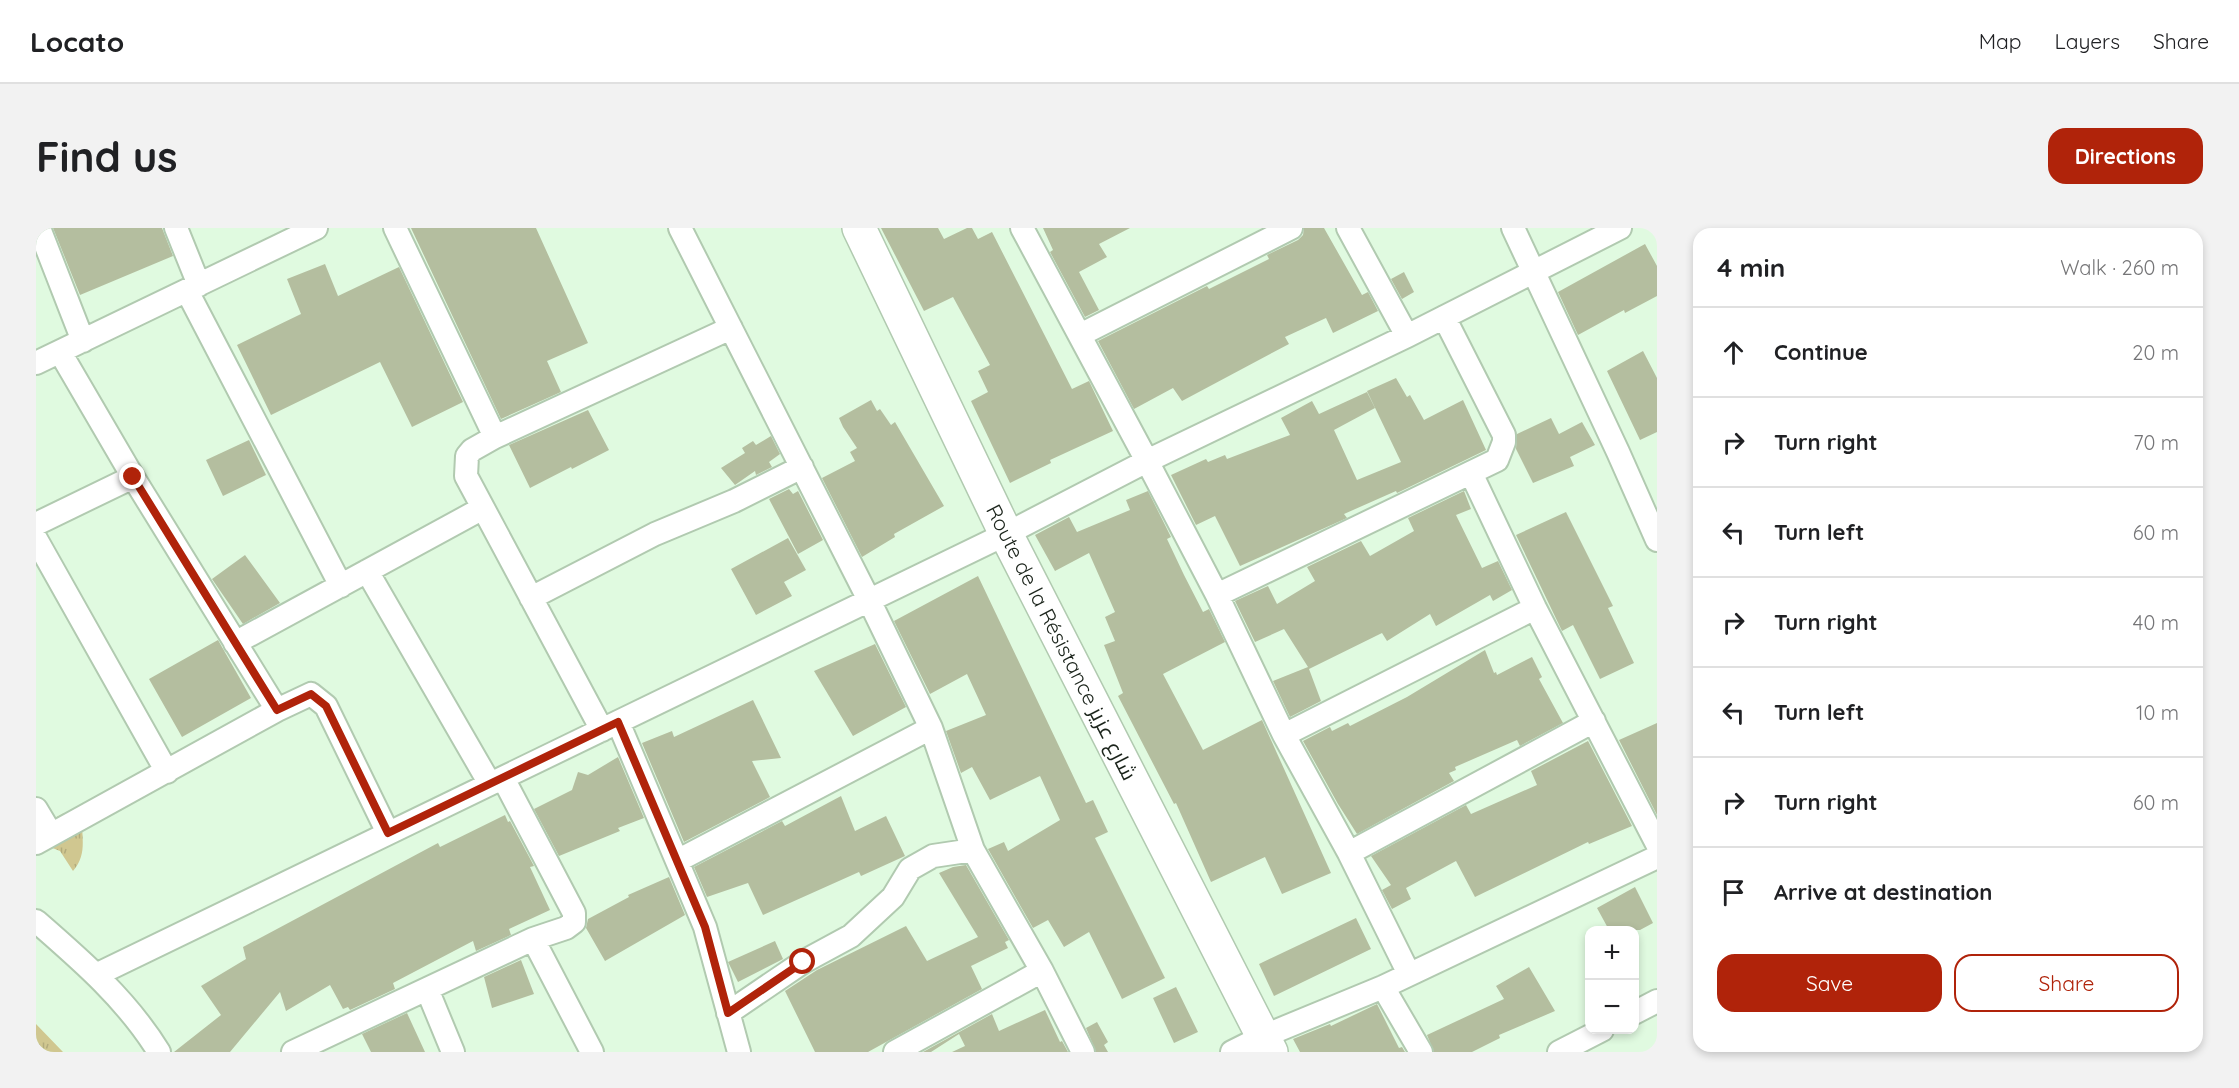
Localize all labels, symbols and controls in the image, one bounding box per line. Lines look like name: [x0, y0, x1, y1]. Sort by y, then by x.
text: Locato: [30, 24, 124, 59]
text: Map: [1979, 28, 2022, 54]
text: Layers: [2055, 28, 2120, 54]
text: Share: [2153, 28, 2209, 54]
button: Directions: [2048, 128, 2203, 184]
text: Find us: [36, 130, 178, 183]
text: 4 min: [1717, 251, 1785, 284]
text: Walk · 260 m: [2060, 255, 2179, 280]
icon: ahead: [1717, 336, 1750, 369]
text: Continue: [1774, 338, 1868, 366]
text: 20 m: [2132, 340, 2179, 365]
icon: right: [1717, 426, 1750, 459]
text: Turn right: [1774, 428, 1878, 456]
text: 70 m: [2133, 430, 2179, 455]
route end: [119, 463, 145, 489]
street label: Route de la Résistance شارع عزيز: [979, 500, 1143, 785]
icon: left: [1717, 516, 1750, 549]
text: Turn left: [1774, 518, 1864, 546]
text: 60 m: [2133, 520, 2179, 545]
icon: right: [1717, 606, 1750, 639]
text: Turn right: [1774, 608, 1878, 636]
text: 40 m: [2133, 610, 2179, 635]
icon: left: [1717, 696, 1750, 729]
text: Turn left: [1774, 698, 1864, 726]
text: 10 m: [2136, 700, 2179, 725]
icon: right: [1717, 786, 1750, 819]
text: Turn right: [1774, 788, 1878, 816]
text: 60 m: [2133, 790, 2179, 815]
icon: arrive: [1717, 876, 1750, 909]
text: Arrive at destination: [1774, 878, 1992, 906]
map controls: [1585, 926, 1639, 1034]
button: +: [1585, 926, 1639, 980]
route start: [789, 948, 815, 974]
button: Save: [1717, 954, 1942, 1012]
button: Share: [1954, 954, 2179, 1012]
button: −: [1585, 980, 1639, 1034]

